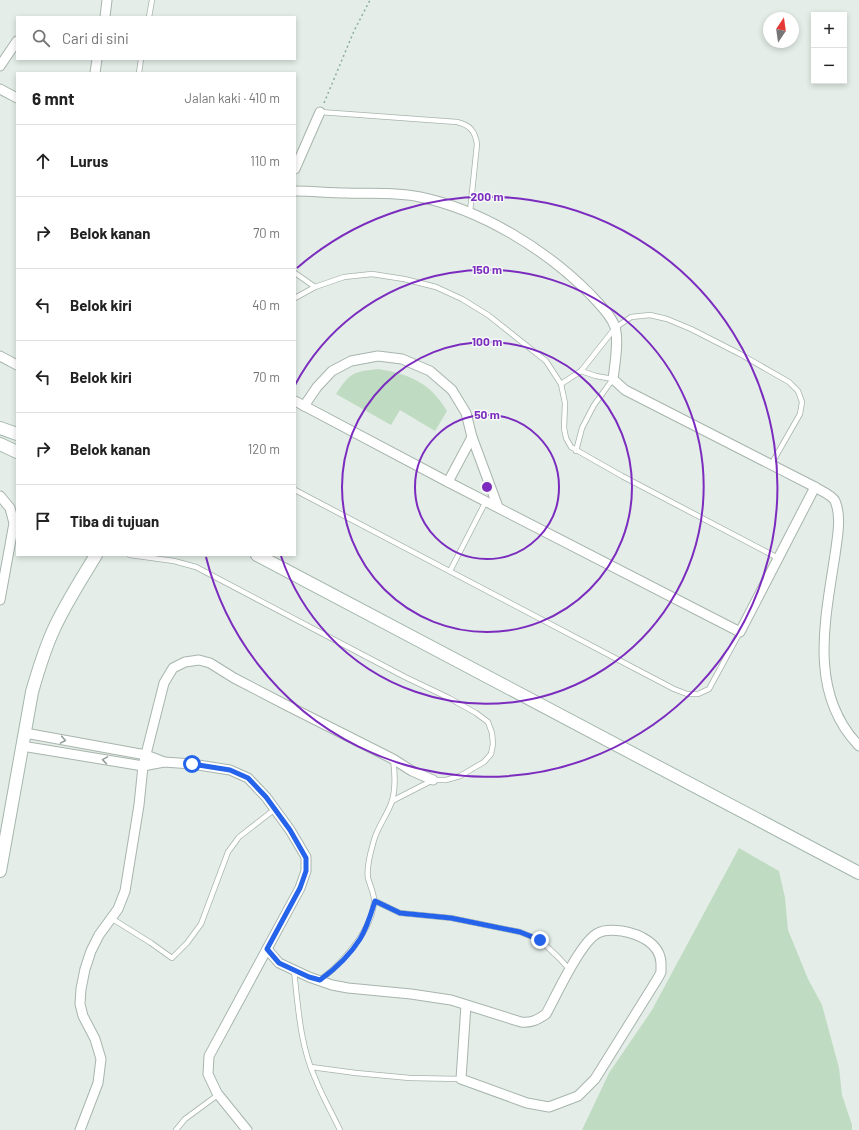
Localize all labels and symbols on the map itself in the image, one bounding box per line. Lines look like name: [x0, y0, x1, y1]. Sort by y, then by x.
north arrow: [763, 12, 799, 48]
text: 200 m: [471, 189, 503, 203]
text: 150 m: [472, 262, 502, 276]
text: 100 m: [472, 334, 502, 348]
text: 50 m: [474, 407, 500, 421]
centre of rings: [480, 480, 494, 494]
one-way arrow: [60, 735, 66, 744]
route start: [183, 755, 201, 773]
one-way arrow: [101, 756, 108, 765]
route end: [531, 931, 549, 949]

